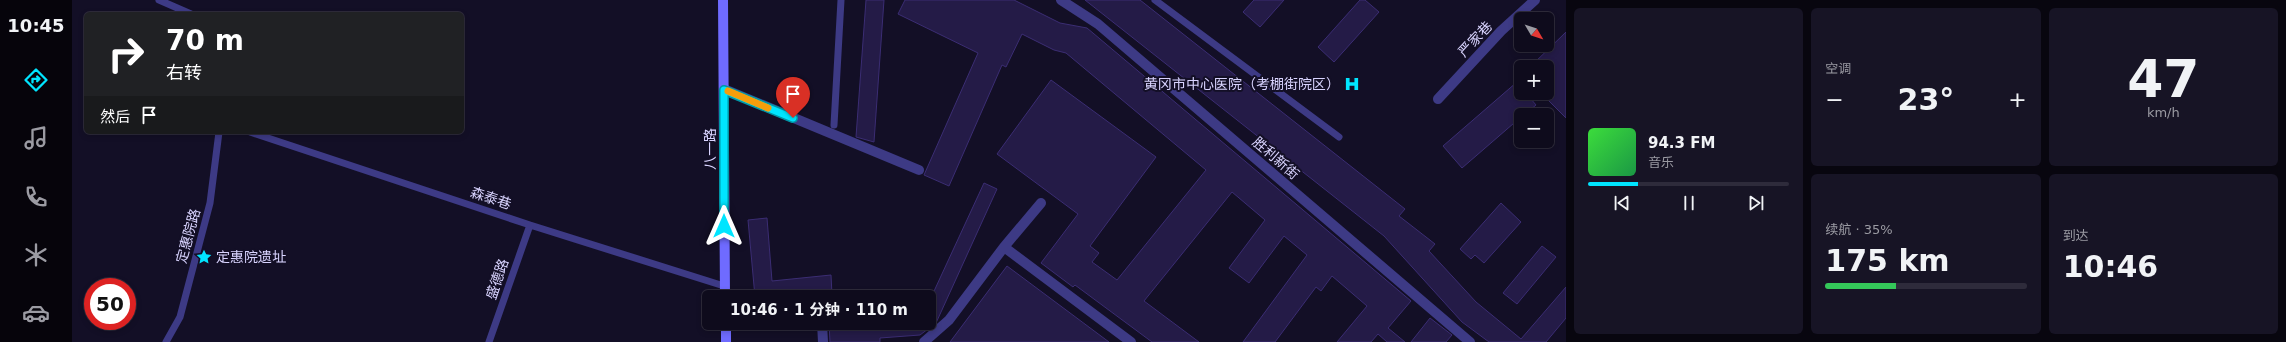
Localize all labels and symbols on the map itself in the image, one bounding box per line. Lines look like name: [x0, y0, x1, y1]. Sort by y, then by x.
north arrow: [1514, 12, 1554, 52]
street label: 严家巷: [1455, 18, 1495, 60]
hospital icon: 黄冈市中心医院（考棚街院区）: [1343, 75, 1361, 93]
place label: 黄冈市中心医院（考棚街院区）: [1144, 76, 1340, 92]
pin: [776, 77, 810, 118]
street label: 八一路: [702, 128, 718, 170]
street label: 胜利新街: [1250, 134, 1302, 182]
street label: 森泰巷: [469, 184, 513, 212]
position arrow: [703, 205, 745, 247]
street label: 定惠院路: [173, 207, 203, 265]
place icon: 定惠院遗址: [195, 248, 213, 266]
place label: 定惠院遗址: [216, 249, 286, 265]
street label: 盛德路: [483, 257, 511, 301]
speed limit sign: 50: [84, 278, 136, 330]

